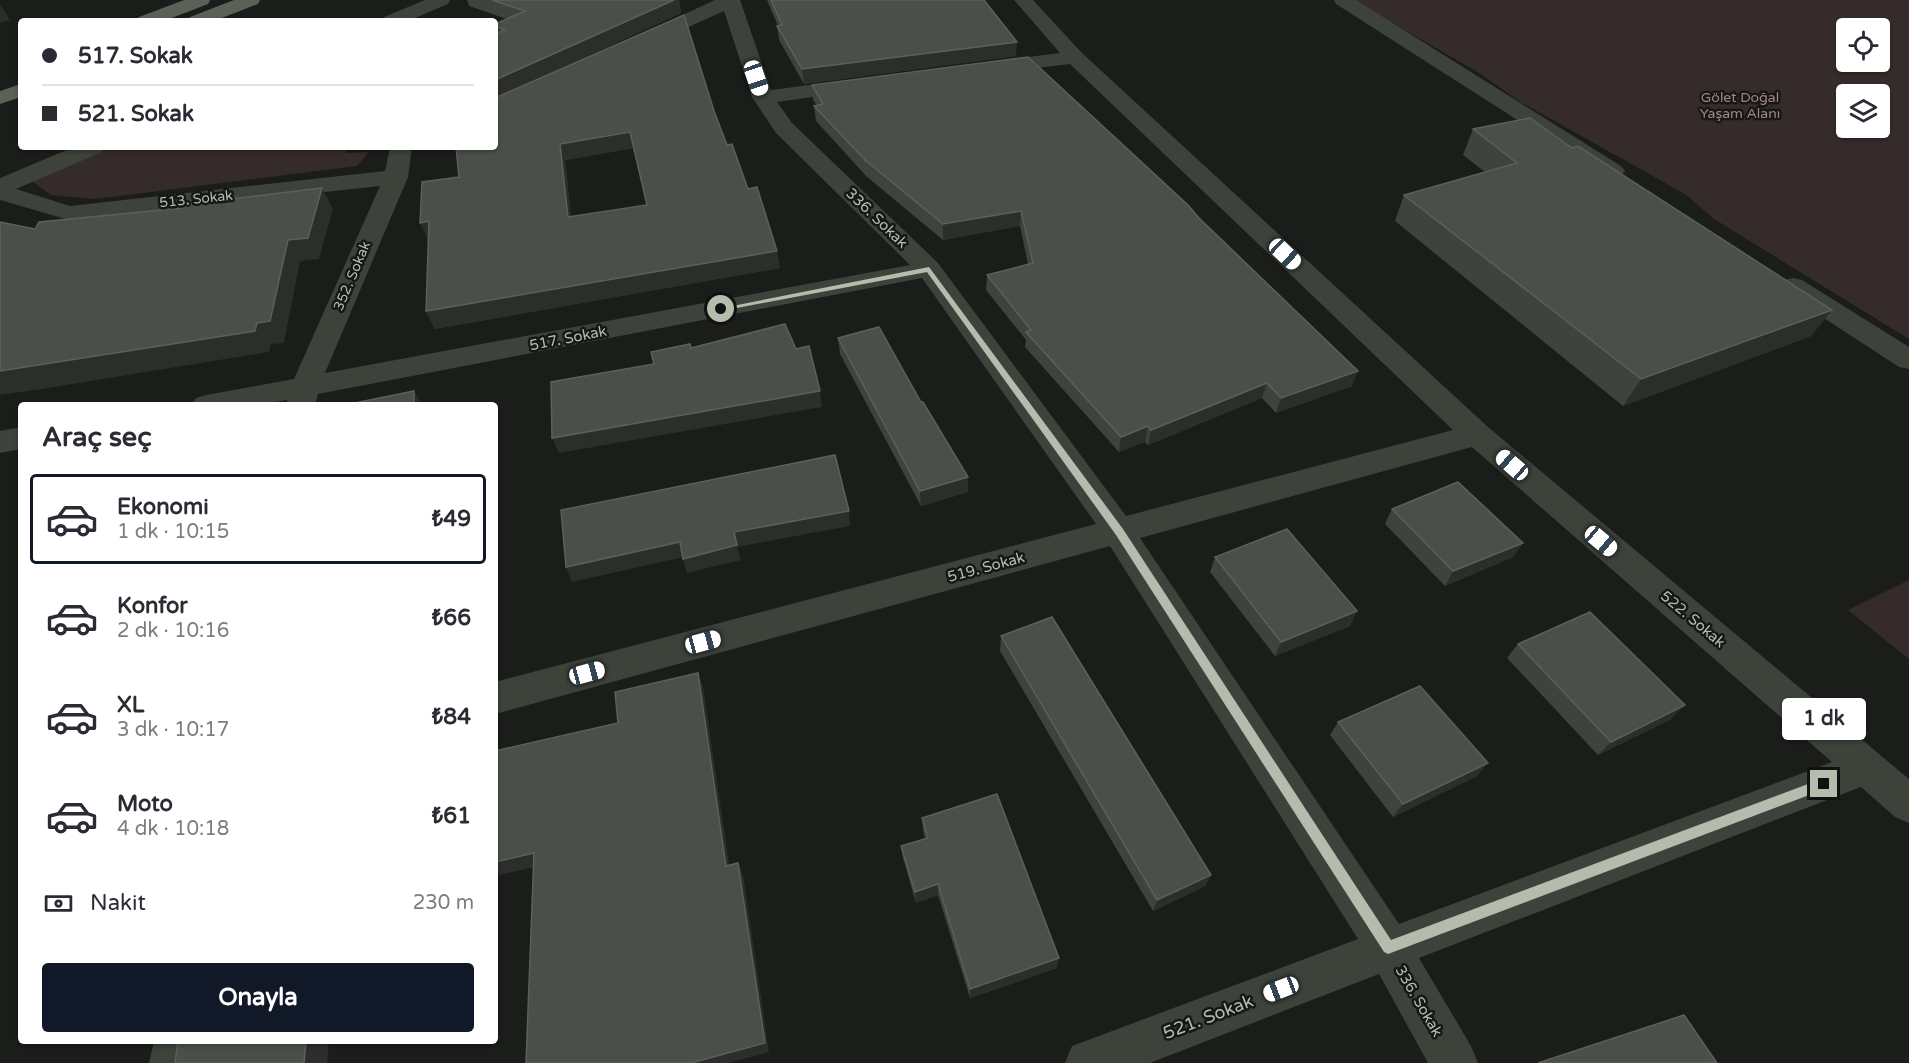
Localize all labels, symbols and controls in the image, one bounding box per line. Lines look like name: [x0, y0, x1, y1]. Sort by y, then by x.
map controls: [1836, 18, 1890, 138]
button: locate: [1836, 18, 1890, 72]
text: 517. Sokak: [78, 43, 193, 69]
car: [742, 58, 770, 98]
button: layers: [1836, 84, 1890, 138]
park label: Gölet Doğal Yaşam Alanı: [1700, 89, 1780, 122]
text: 521. Sokak: [78, 101, 194, 127]
street label: 336. Sokak: [842, 184, 912, 252]
street label: 513. Sokak: [158, 187, 234, 211]
car: [1266, 235, 1304, 273]
street label: 352. Sokak: [330, 238, 374, 313]
route start: [707, 295, 734, 322]
street label: 517. Sokak: [528, 322, 608, 354]
text: Araç seç: [42, 421, 152, 454]
car: [1493, 446, 1531, 484]
icon: car: [45, 492, 99, 546]
text: Ekonomi: [117, 494, 209, 520]
text: ₺49: [432, 506, 471, 532]
text: 1 dk · 10:15: [117, 520, 229, 544]
car: [1581, 523, 1621, 559]
street label: 519. Sokak: [945, 548, 1027, 586]
street label: 522. Sokak: [1657, 587, 1729, 651]
icon: car: [45, 591, 99, 645]
text: Konfor: [117, 593, 188, 619]
text: ₺66: [432, 605, 471, 631]
text: 2 dk · 10:16: [117, 619, 229, 643]
car: [683, 629, 723, 655]
car: [567, 660, 607, 686]
icon: car: [45, 690, 99, 744]
text: XL: [117, 692, 144, 718]
callout: 1 dk: [1782, 697, 1866, 739]
text: ₺84: [432, 704, 471, 730]
text: 1 dk: [1803, 707, 1845, 731]
text: 3 dk · 10:17: [117, 718, 229, 742]
route end: [1810, 770, 1837, 797]
icon: car: [45, 789, 99, 843]
text: Moto: [117, 791, 173, 817]
text: ₺61: [432, 803, 471, 829]
text: 4 dk · 10:18: [117, 817, 229, 841]
icon: cash: [42, 887, 75, 920]
text: Nakit: [90, 890, 146, 916]
text: 230 m: [413, 891, 474, 915]
street label: 336. Sokak: [1391, 962, 1447, 1040]
button: Onayla: [42, 963, 474, 1032]
car: [1261, 974, 1301, 1004]
street label: 521. Sokak: [1160, 990, 1256, 1044]

